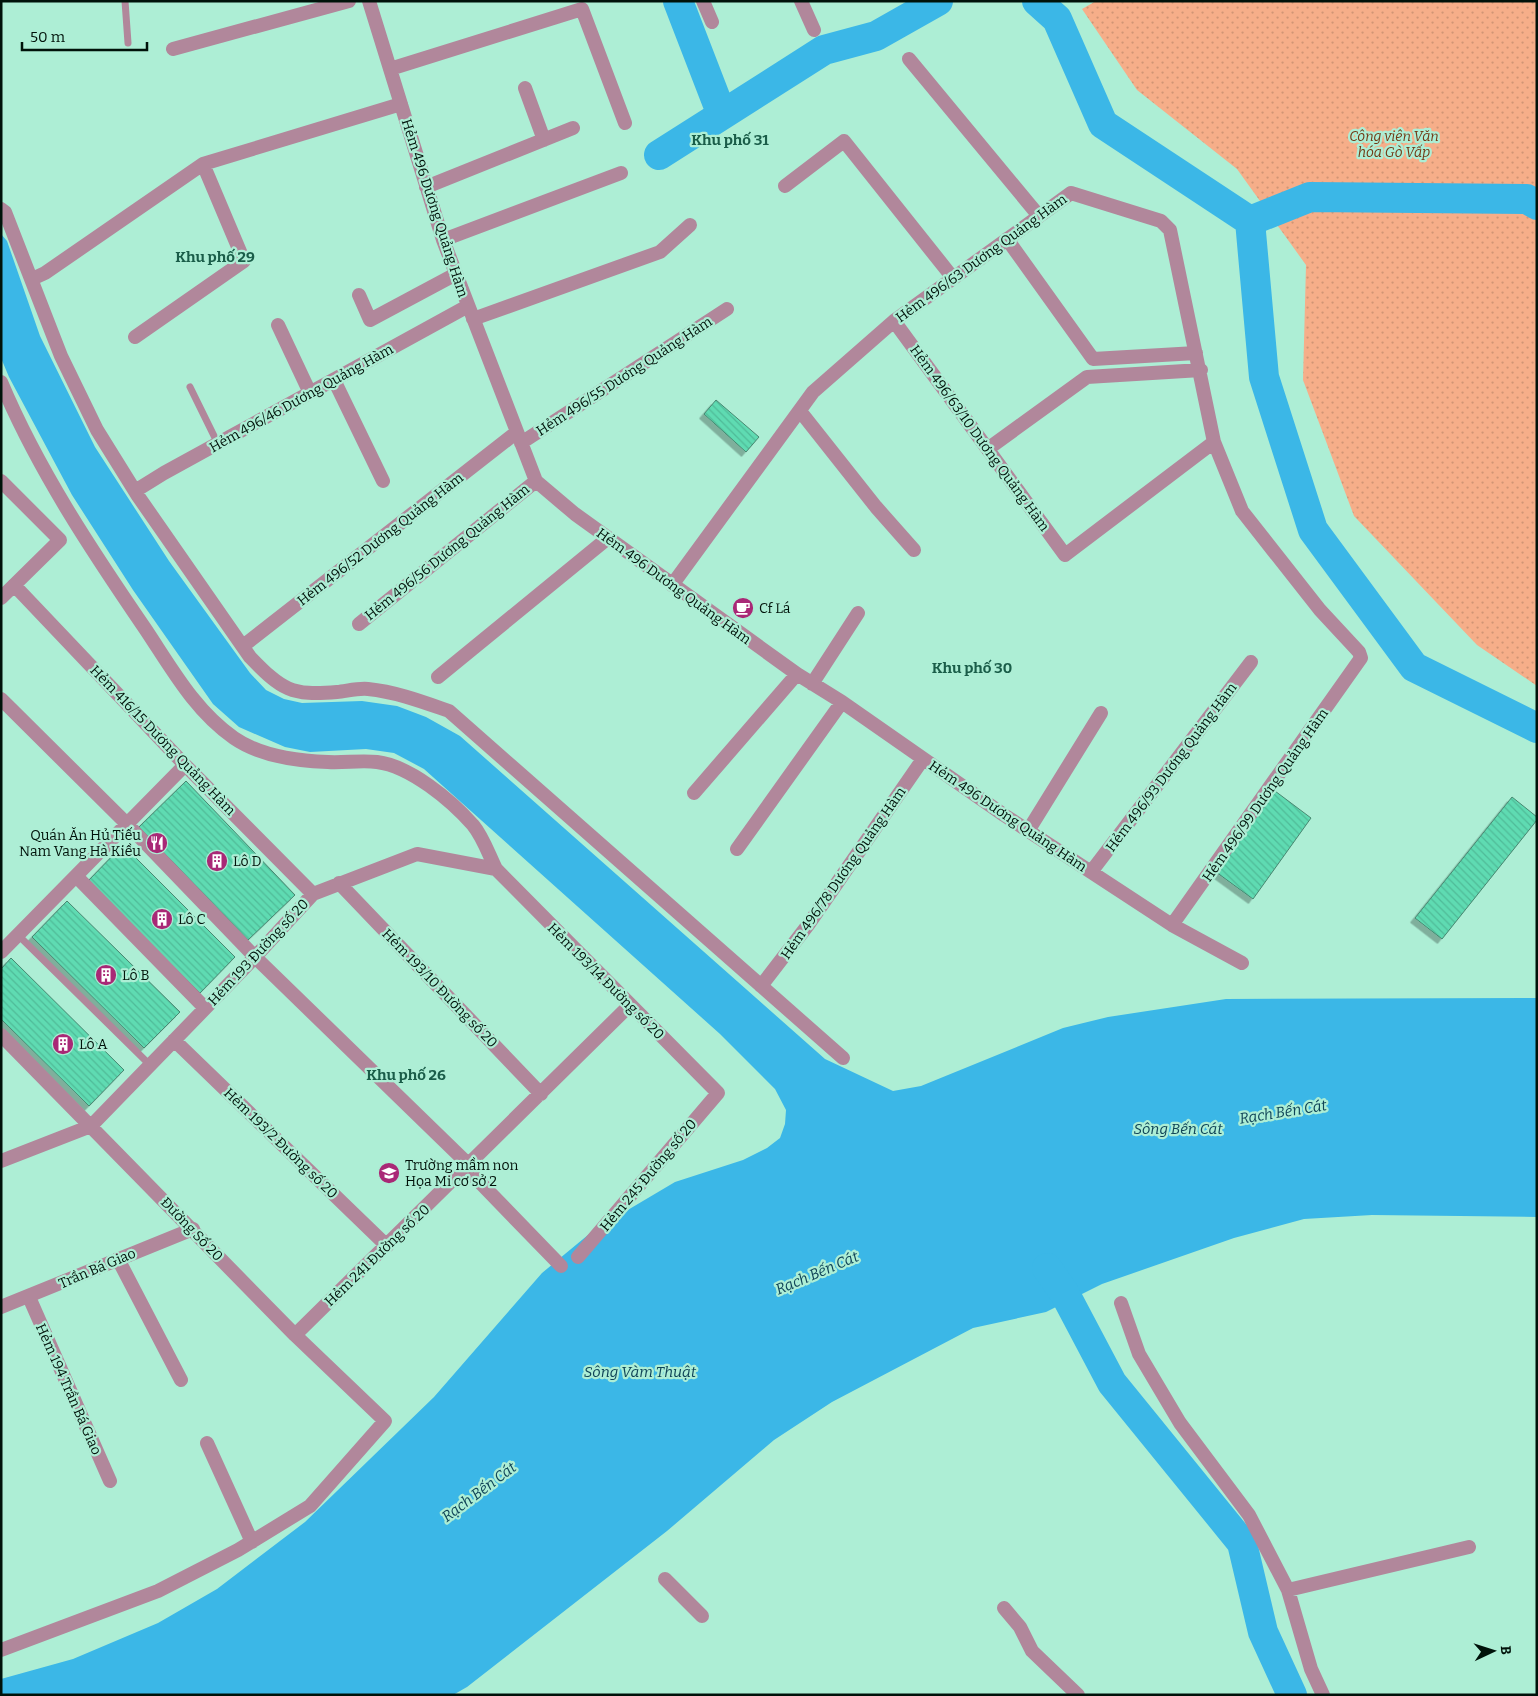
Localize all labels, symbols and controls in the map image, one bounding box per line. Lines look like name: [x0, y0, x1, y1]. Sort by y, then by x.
scale bar: [22, 20, 148, 52]
text: 50 m: [30, 28, 66, 46]
street label: Hẻm 496 Dương Quảng Hàm: [398, 117, 472, 300]
park label: Công viên Văn hóa Gò Vấp: [1349, 128, 1439, 161]
district label: Khu phố 31: [691, 131, 769, 149]
street label: Hẻm 496/63 Dương Quảng Hàm: [893, 190, 1071, 326]
district label: Khu phố 29: [175, 248, 255, 266]
street label: Hẻm 496/55 Dương Quảng Hàm: [533, 313, 716, 440]
street label: Hẻm 496/46 Dương Quảng Hàm: [206, 340, 397, 456]
street label: Hẻm 496/63/10 Dương Quảng Hàm: [906, 342, 1053, 535]
street label: Hẻm 496/52 Dương Quảng Hàm: [294, 469, 467, 609]
street label: Hẻm 496/56 Dương Quảng Hàm: [362, 480, 534, 624]
street label: Hẻm 496 Dương Quảng Hàm: [593, 525, 755, 649]
cafe icon: Cf Lá: [731, 596, 755, 620]
place label: Cf Lá: [759, 600, 791, 617]
district label: Khu phố 30: [932, 659, 1012, 677]
street label: Hẻm 416/15 Dương Quảng Hàm: [86, 662, 239, 819]
street label: Hẻm 496/93 Dương Quảng Hàm: [1102, 679, 1241, 855]
street label: Hẻm 496/99 Dương Quảng Hàm: [1199, 705, 1332, 885]
street label: Hẻm 496 Dương Quảng Hàm: [926, 757, 1090, 876]
street label: Hẻm 496/78 Dương Quảng Hàm: [777, 783, 910, 963]
place label: Quán Ăn Hủ Tiếu Nam Vang Hà Kiều: [19, 826, 141, 860]
restaurant icon: Quán Ăn Hủ Tiếu Nam Vang Hà Kiều: [145, 831, 169, 855]
building icon: Lô D: [205, 849, 229, 873]
place label: Lô D: [233, 853, 261, 870]
street label: Hẻm 193 Đường số 20: [204, 895, 312, 1009]
building icon: Lô C: [150, 907, 174, 931]
place label: Lô C: [178, 911, 205, 928]
street label: Hẻm 193/14 Đường số 20: [544, 919, 668, 1043]
street label: Hẻm 193/10 Đường số 20: [378, 925, 502, 1051]
building icon: Lô B: [94, 963, 118, 987]
place label: Lô B: [122, 967, 149, 984]
building icon: Lô A: [51, 1032, 75, 1056]
place label: Lô A: [79, 1036, 107, 1053]
district label: Khu phố 26: [366, 1066, 446, 1084]
street label: Hẻm 193/2 Đường số 20: [220, 1084, 342, 1202]
water label: Rạch Bến Cát: [1238, 1096, 1329, 1128]
street label: Hẻm 245 Đường số 20: [596, 1115, 700, 1235]
water label: Sông Bến Cát: [1133, 1120, 1223, 1138]
place label: Trường mầm non Họa Mi cơ sở 2: [405, 1156, 518, 1190]
school or university icon: Trường mầm non Họa Mi cơ sở 2: [377, 1161, 401, 1185]
street label: Đường Số 20: [157, 1193, 227, 1265]
street label: Hẻm 241 Đường số 20: [321, 1200, 433, 1310]
street label: Trần Bá Giao: [56, 1244, 138, 1292]
water label: Rạch Bến Cát: [773, 1247, 862, 1299]
street label: Hẻm 194 Trần Bá Giao: [32, 1321, 106, 1457]
water label: Sông Vàm Thuật: [584, 1363, 697, 1381]
water label: Rạch Bến Cát: [438, 1458, 520, 1526]
north arrow: [1468, 1626, 1518, 1676]
text: B: [1497, 1645, 1514, 1655]

